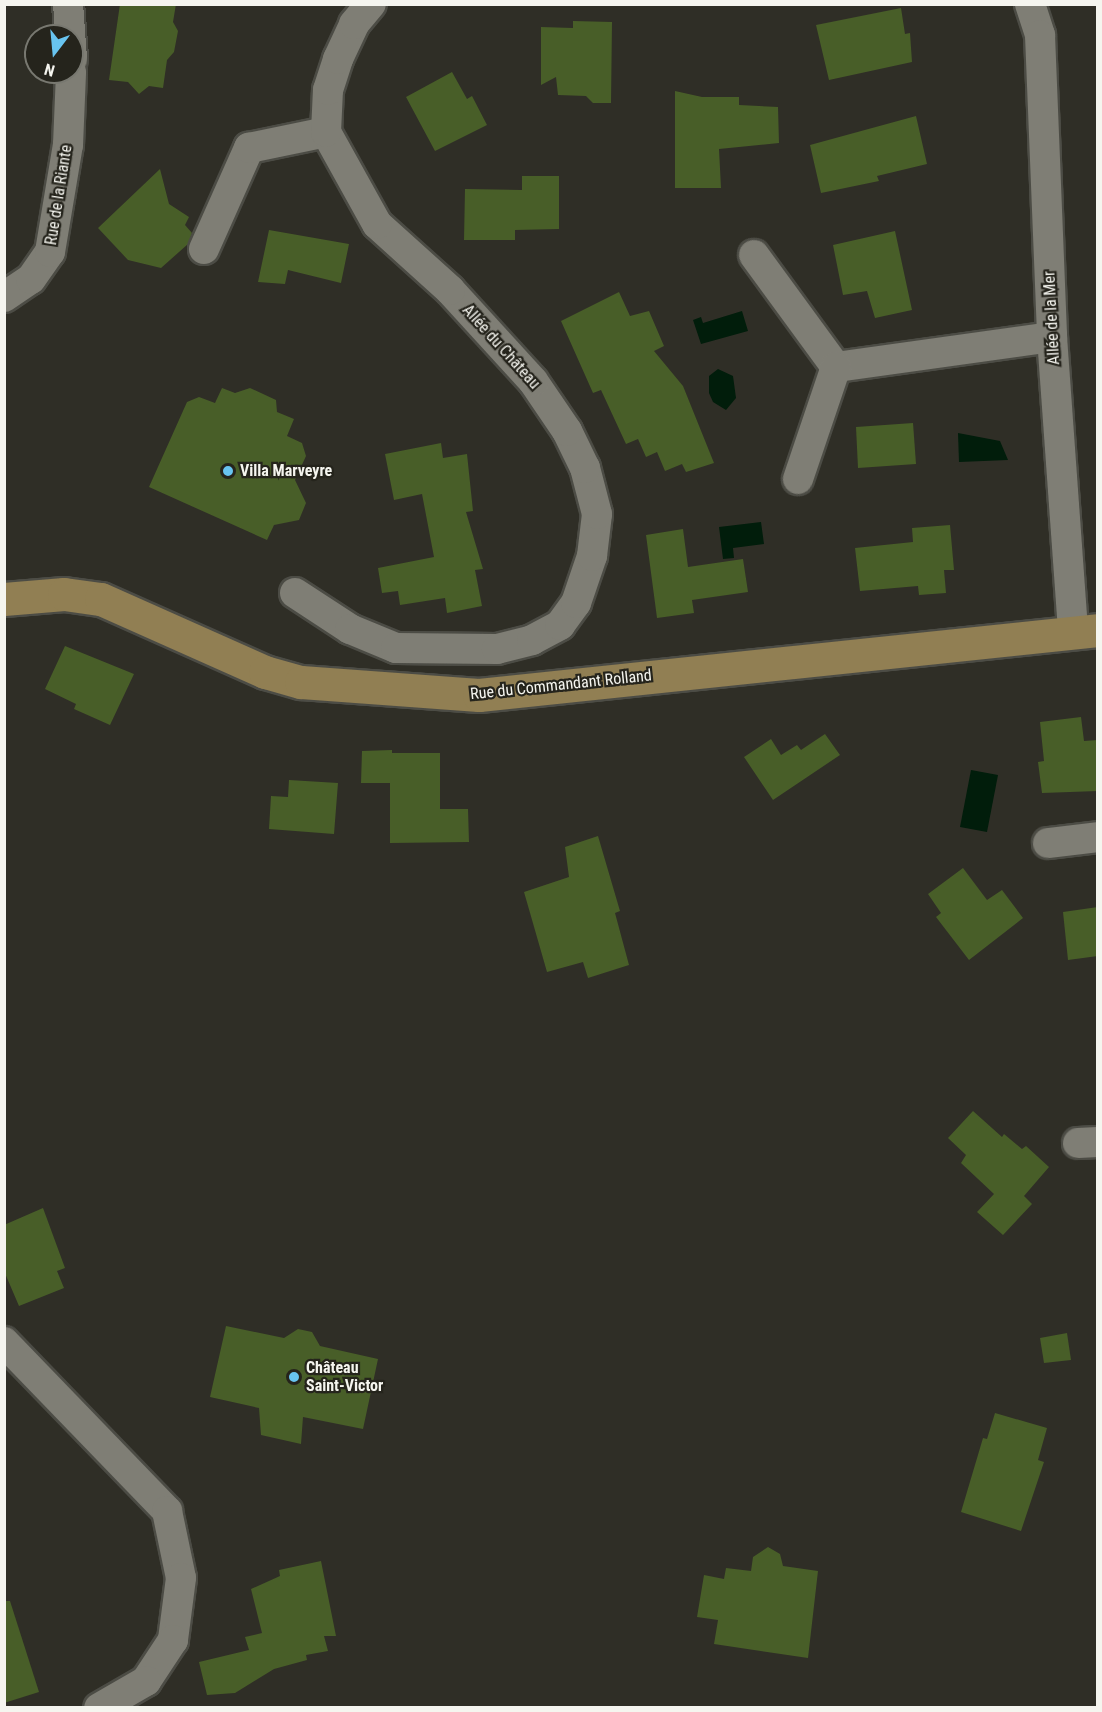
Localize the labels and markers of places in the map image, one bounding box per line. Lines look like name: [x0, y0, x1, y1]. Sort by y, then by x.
place label: Villa Marveyre: [240, 461, 332, 481]
marker: Villa Marveyre: [221, 464, 235, 478]
place label: Château Saint-Victor: [306, 1358, 383, 1396]
marker: Château Saint-Victor: [287, 1370, 301, 1384]

